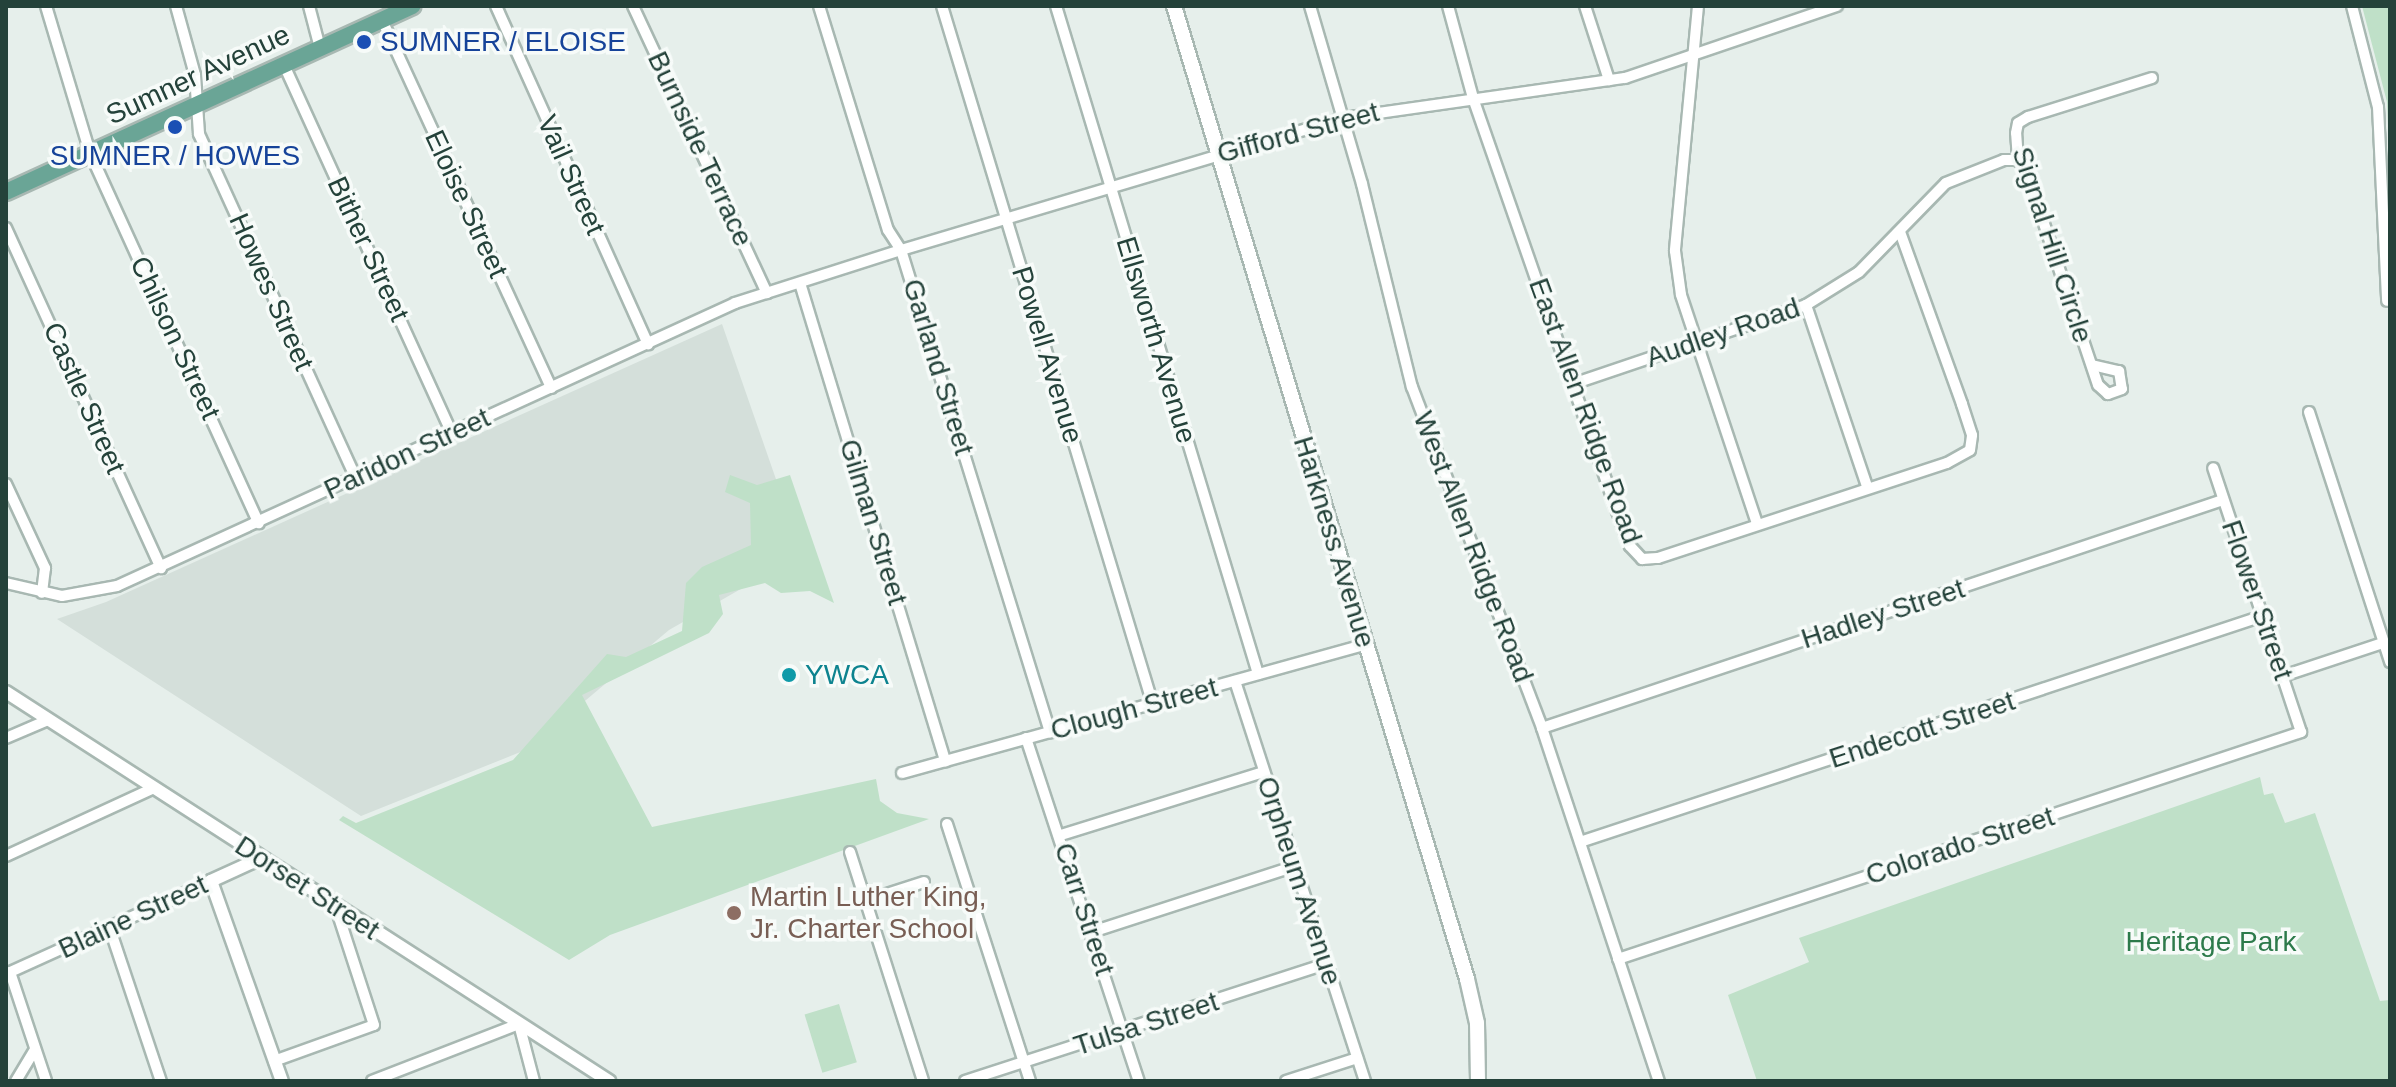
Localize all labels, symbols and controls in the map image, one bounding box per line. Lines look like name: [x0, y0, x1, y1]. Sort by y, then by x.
street label: Sumner Avenue: [100, 17, 296, 133]
place label: SUMNER / ELOISE: [380, 25, 626, 59]
marker: SUMNER / ELOISE: [355, 33, 373, 51]
street label: Burnside Terrace: [640, 46, 760, 252]
street label: Gifford Street: [1213, 95, 1383, 171]
street label: Vail Street: [530, 110, 612, 240]
marker: SUMNER / HOWES: [166, 118, 184, 136]
street label: Eloise Street: [417, 125, 515, 283]
place label: SUMNER / HOWES: [50, 139, 300, 173]
street label: Signal Hill Circle: [2005, 143, 2099, 347]
street label: Bither Street: [320, 171, 416, 327]
street label: Howes Street: [221, 208, 321, 376]
street label: Ellsworth Avenue: [1108, 232, 1204, 448]
street label: Chilson Street: [123, 251, 227, 425]
street label: Powell Avenue: [1004, 262, 1090, 448]
street label: East Allen Ridge Road: [1521, 273, 1649, 549]
street label: Garland Street: [895, 275, 981, 459]
street label: Audley Road: [1642, 291, 1804, 375]
street label: Castle Street: [36, 317, 132, 479]
street label: Paridon Street: [319, 401, 495, 507]
street label: West Allen Ridge Road: [1406, 406, 1540, 688]
street label: Harkness Avenue: [1286, 432, 1382, 652]
street label: Gilman Street: [832, 435, 914, 609]
street label: Flower Street: [2214, 516, 2300, 684]
street label: Hadley Street: [1797, 572, 1969, 656]
place label: YWCA: [805, 658, 889, 692]
marker: YWCA: [780, 666, 798, 684]
street label: Clough Street: [1047, 671, 1221, 747]
street label: Endecott Street: [1825, 684, 2019, 776]
street label: Orpheum Avenue: [1249, 772, 1349, 990]
street label: Colorado Street: [1862, 800, 2058, 892]
street label: Dorset Street: [229, 829, 385, 947]
street label: Carr Street: [1047, 839, 1121, 979]
street label: Blaine Street: [53, 868, 213, 966]
place label: Martin Luther King, Jr. Charter School: [750, 880, 987, 946]
marker: Martin Luther King, Jr. Charter School: [725, 904, 743, 922]
park label: Heritage Park: [2125, 925, 2297, 959]
street label: Tulsa Street: [1070, 985, 1222, 1063]

